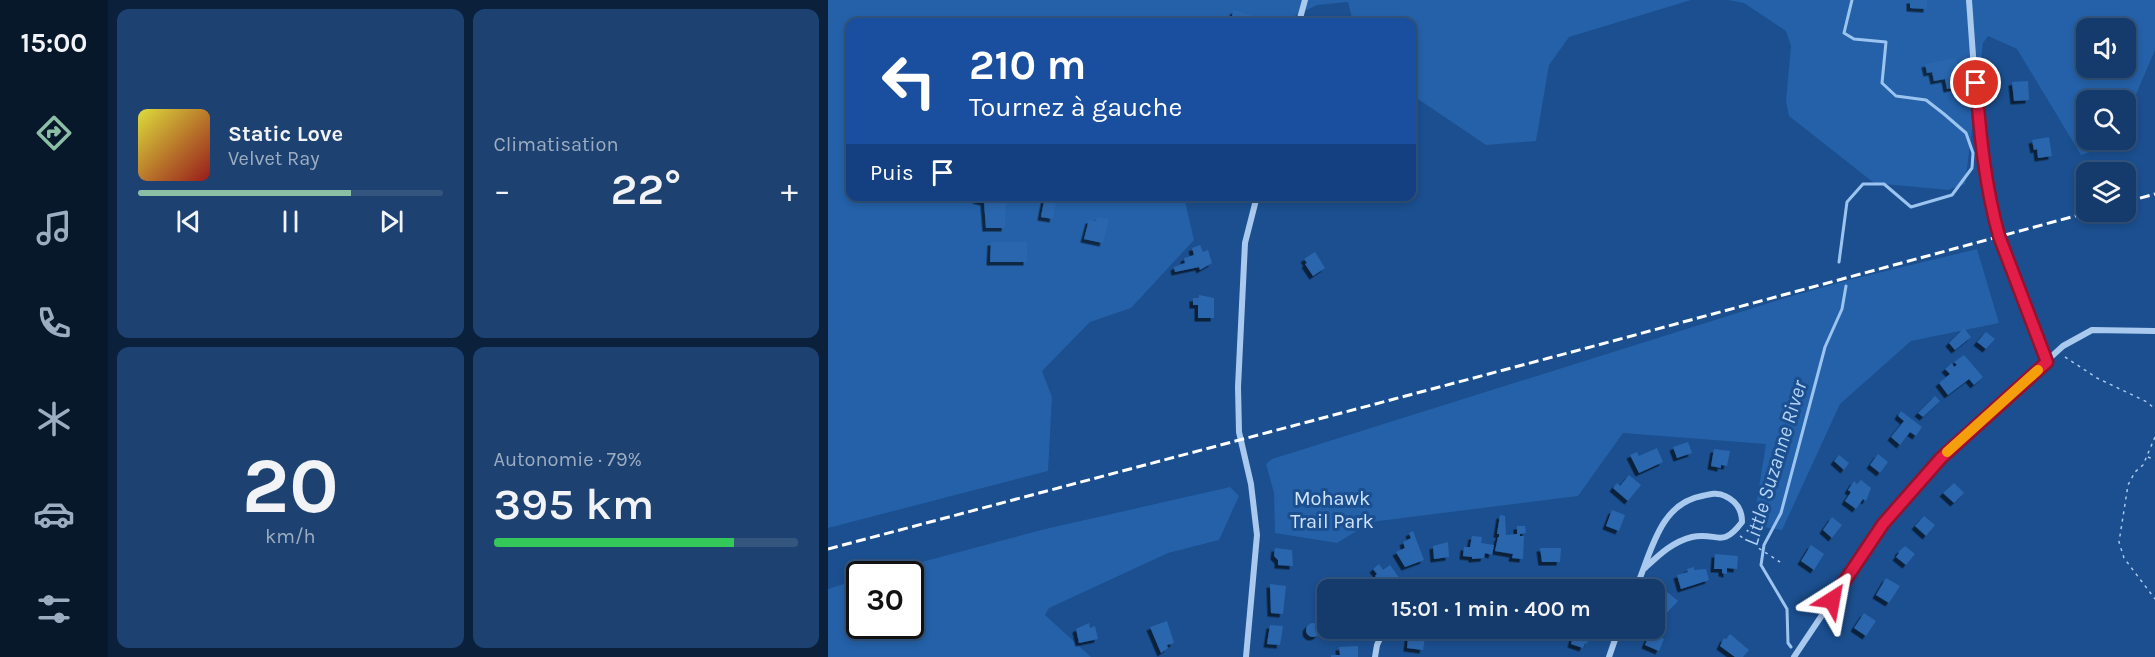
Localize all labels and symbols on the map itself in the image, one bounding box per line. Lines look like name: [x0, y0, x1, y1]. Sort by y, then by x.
pin: [1950, 57, 2001, 108]
water label: Little Suzanne River: [1738, 377, 1812, 548]
park label: Mohawk Trail Park: [1290, 487, 1374, 533]
speed limit sign: 30: [846, 561, 924, 639]
position arrow: [1800, 568, 1864, 632]

